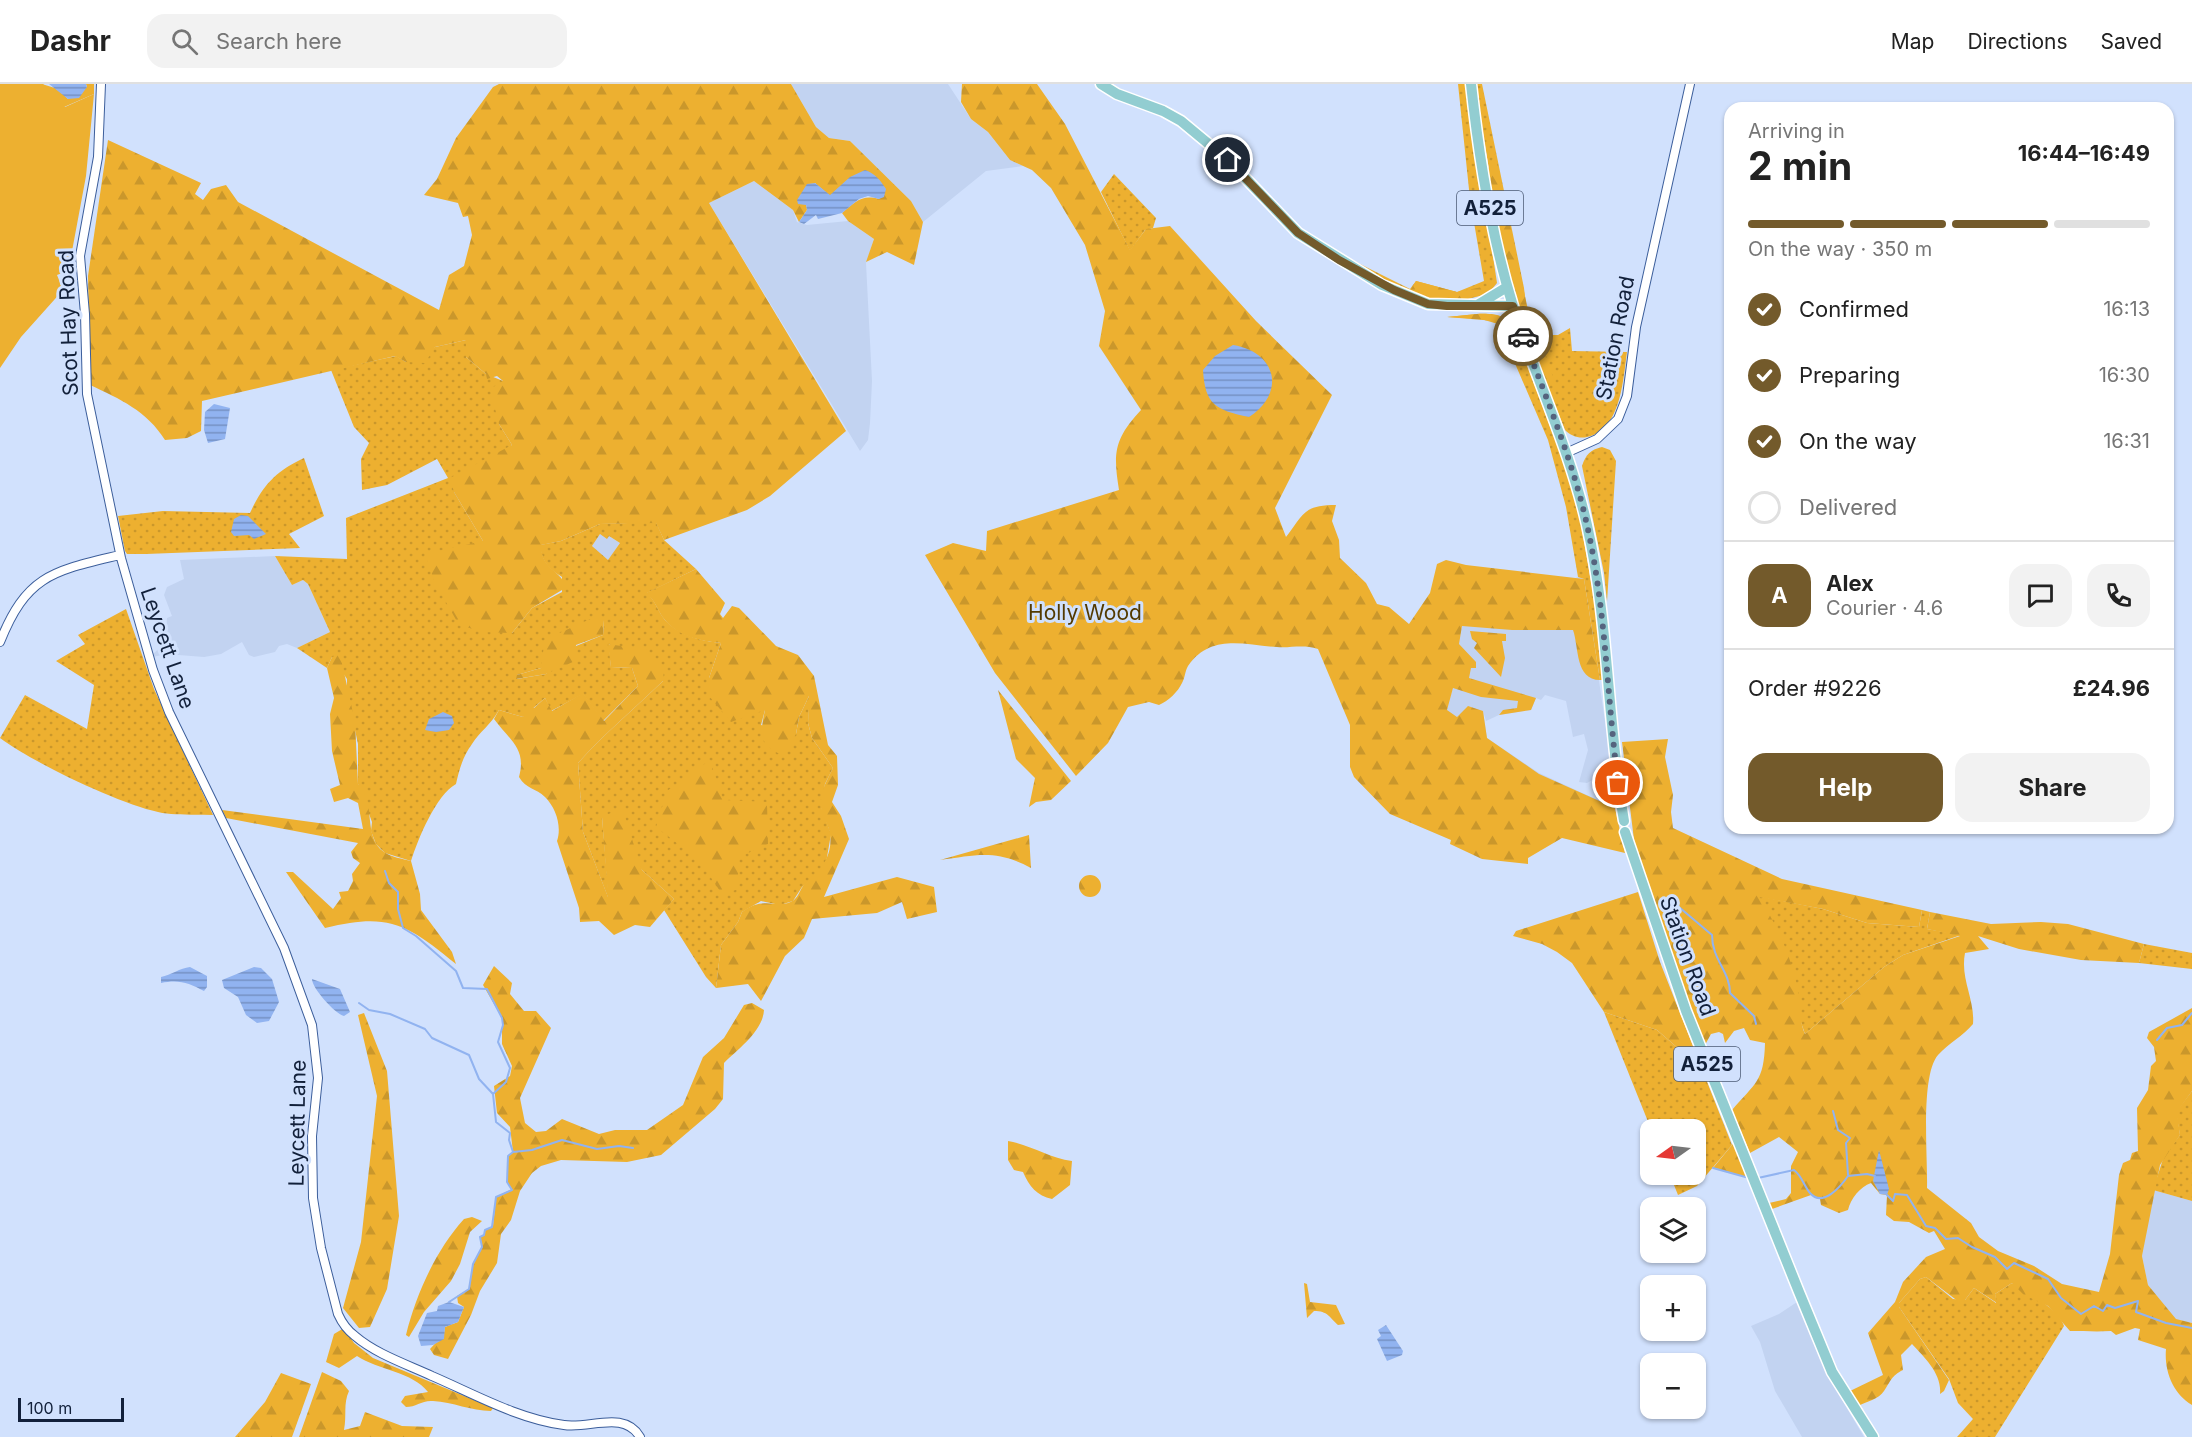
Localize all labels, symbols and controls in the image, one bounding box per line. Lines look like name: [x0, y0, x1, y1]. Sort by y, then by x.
search box: [147, 14, 567, 68]
text: Dashr: [30, 24, 111, 58]
icon: search: [168, 25, 201, 58]
text: Search here: [216, 28, 342, 54]
text: Map: [1891, 29, 1934, 54]
text: Directions: [1967, 29, 2068, 54]
text: Saved: [2101, 29, 2162, 54]
text: Arriving in: [1748, 119, 1845, 143]
pin: [1202, 134, 1253, 185]
text: 16:44–16:49: [2018, 140, 2150, 166]
text: 2 min: [1748, 142, 1852, 189]
icon: home: [1211, 143, 1244, 176]
road number: A525: [1457, 191, 1523, 225]
text: On the way · 350 m: [1748, 237, 1932, 261]
street label: Scot Hay Road: [53, 249, 83, 397]
street label: Station Road: [1591, 274, 1639, 402]
icon: check: [1748, 293, 1781, 326]
text: Confirmed: [1799, 296, 1909, 322]
text: 16:13: [2103, 297, 2150, 321]
courier: [1493, 306, 1553, 366]
icon: car: [1507, 320, 1540, 353]
icon: check: [1748, 359, 1781, 392]
text: Preparing: [1799, 362, 1900, 388]
text: 16:30: [2099, 363, 2150, 387]
icon: check: [1748, 425, 1781, 458]
text: On the way: [1799, 428, 1917, 454]
text: 16:31: [2103, 429, 2150, 453]
text: Delivered: [1799, 494, 1897, 520]
button: chat: [2009, 564, 2072, 627]
button: phone: [2087, 564, 2150, 627]
text: Alex: [1826, 570, 1874, 596]
text: A: [1771, 582, 1788, 608]
street label: Leycett Lane: [136, 584, 200, 712]
text: Courier · 4.6: [1826, 596, 1943, 620]
park label: Holly Wood: [1028, 600, 1142, 625]
text: Order #9226: [1748, 675, 1882, 701]
text: £24.96: [2073, 675, 2150, 701]
button: Help: [1748, 753, 1943, 822]
button: Share: [1955, 753, 2150, 822]
pin: [1592, 757, 1643, 808]
icon: bag: [1601, 766, 1634, 799]
street label: Station Road: [1655, 893, 1721, 1019]
road number: A525: [1674, 1047, 1740, 1081]
street label: Leycett Lane: [283, 1059, 311, 1187]
north arrow: [1640, 1119, 1706, 1185]
map controls: [1640, 1119, 1706, 1419]
button: layers: [1640, 1197, 1706, 1263]
button: +: [1640, 1275, 1706, 1341]
button: −: [1640, 1353, 1706, 1419]
scale bar: [18, 1395, 124, 1422]
text: 100 m: [27, 1398, 72, 1418]

